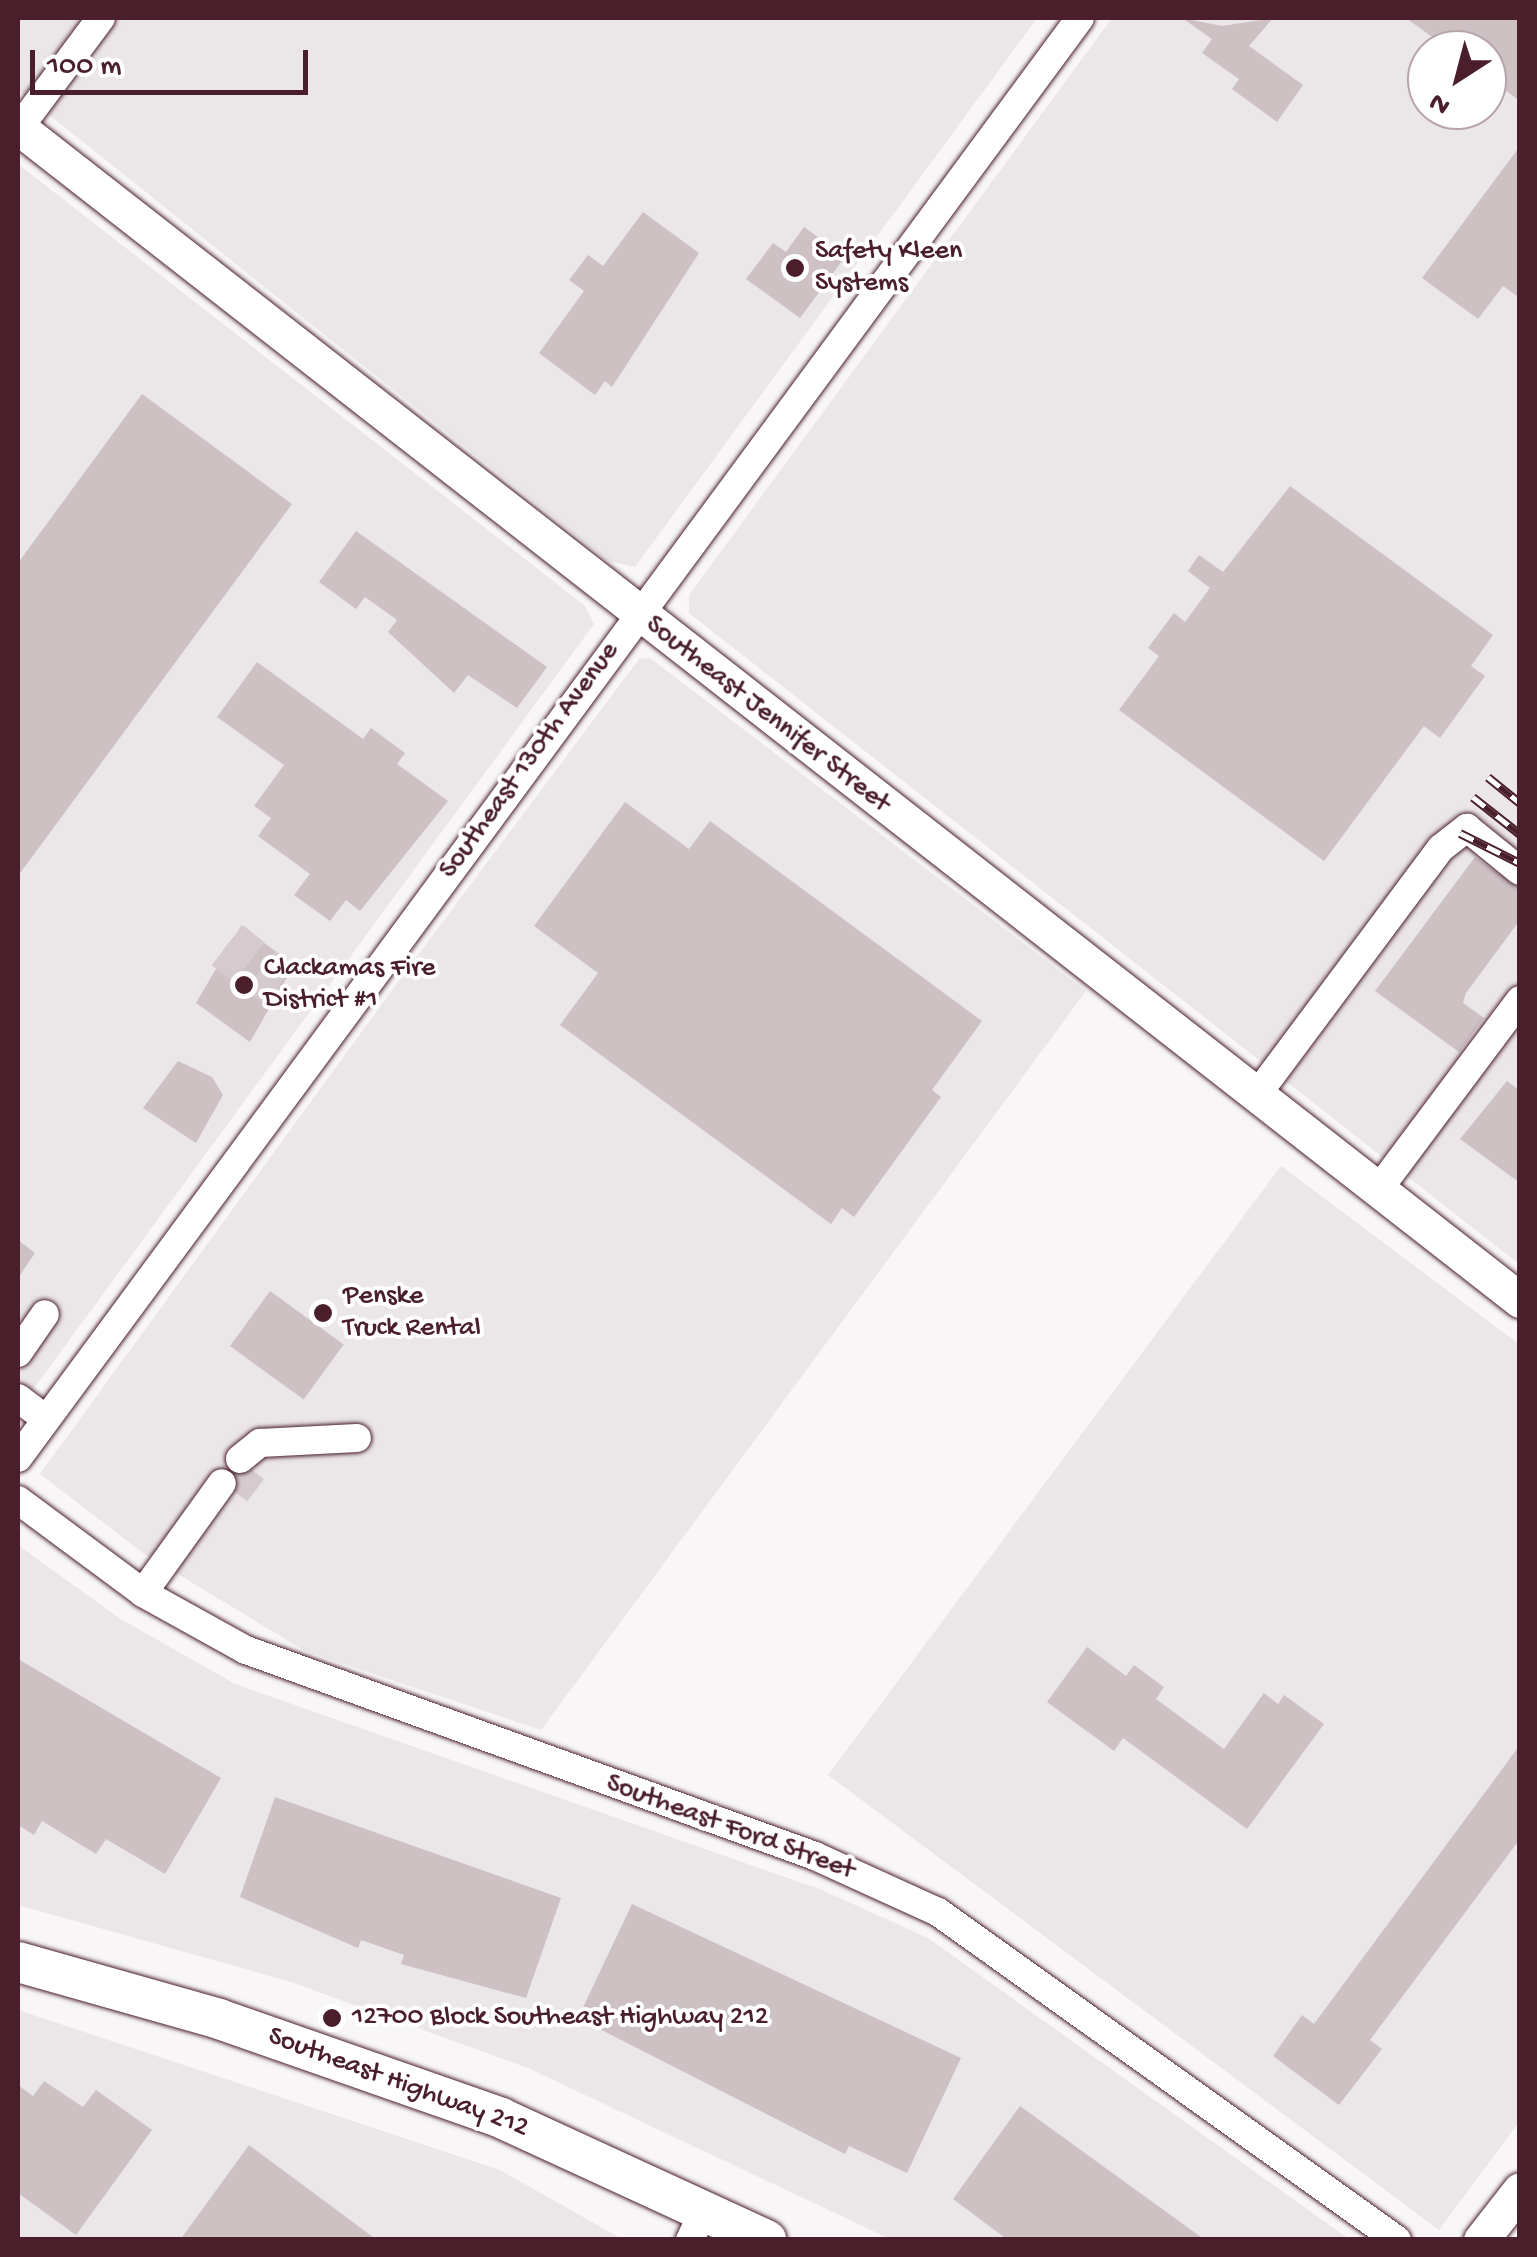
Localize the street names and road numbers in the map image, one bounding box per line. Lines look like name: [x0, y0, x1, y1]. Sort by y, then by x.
street label: Southeast Jennifer Street: [638, 609, 896, 821]
street label: Southeast 130th Avenue: [433, 636, 627, 886]
street label: Southeast Ford Street: [601, 1767, 859, 1889]
street label: Southeast Highway 212: [263, 2020, 533, 2146]

